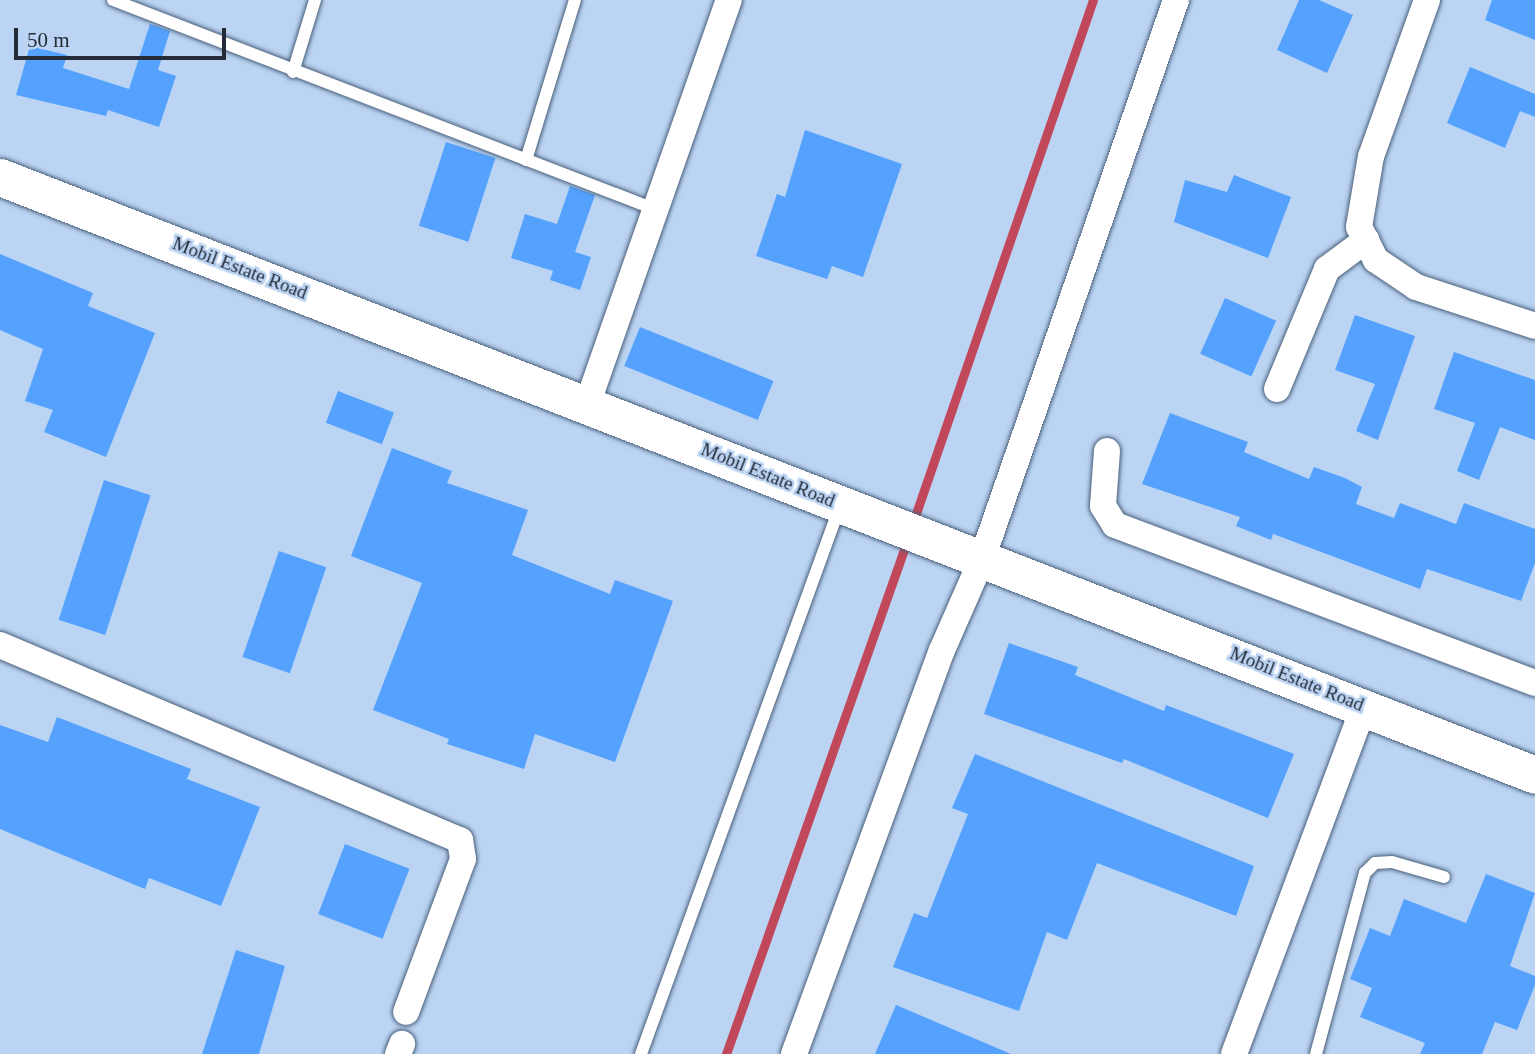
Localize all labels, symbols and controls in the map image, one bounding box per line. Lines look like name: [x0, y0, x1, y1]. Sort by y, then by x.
scale bar: [18, 14, 229, 58]
text: 50 m: [27, 28, 70, 52]
street label: Mobil Estate Road: [169, 232, 311, 304]
street label: Mobil Estate Road: [698, 438, 838, 512]
street label: Mobil Estate Road: [1227, 642, 1367, 716]

